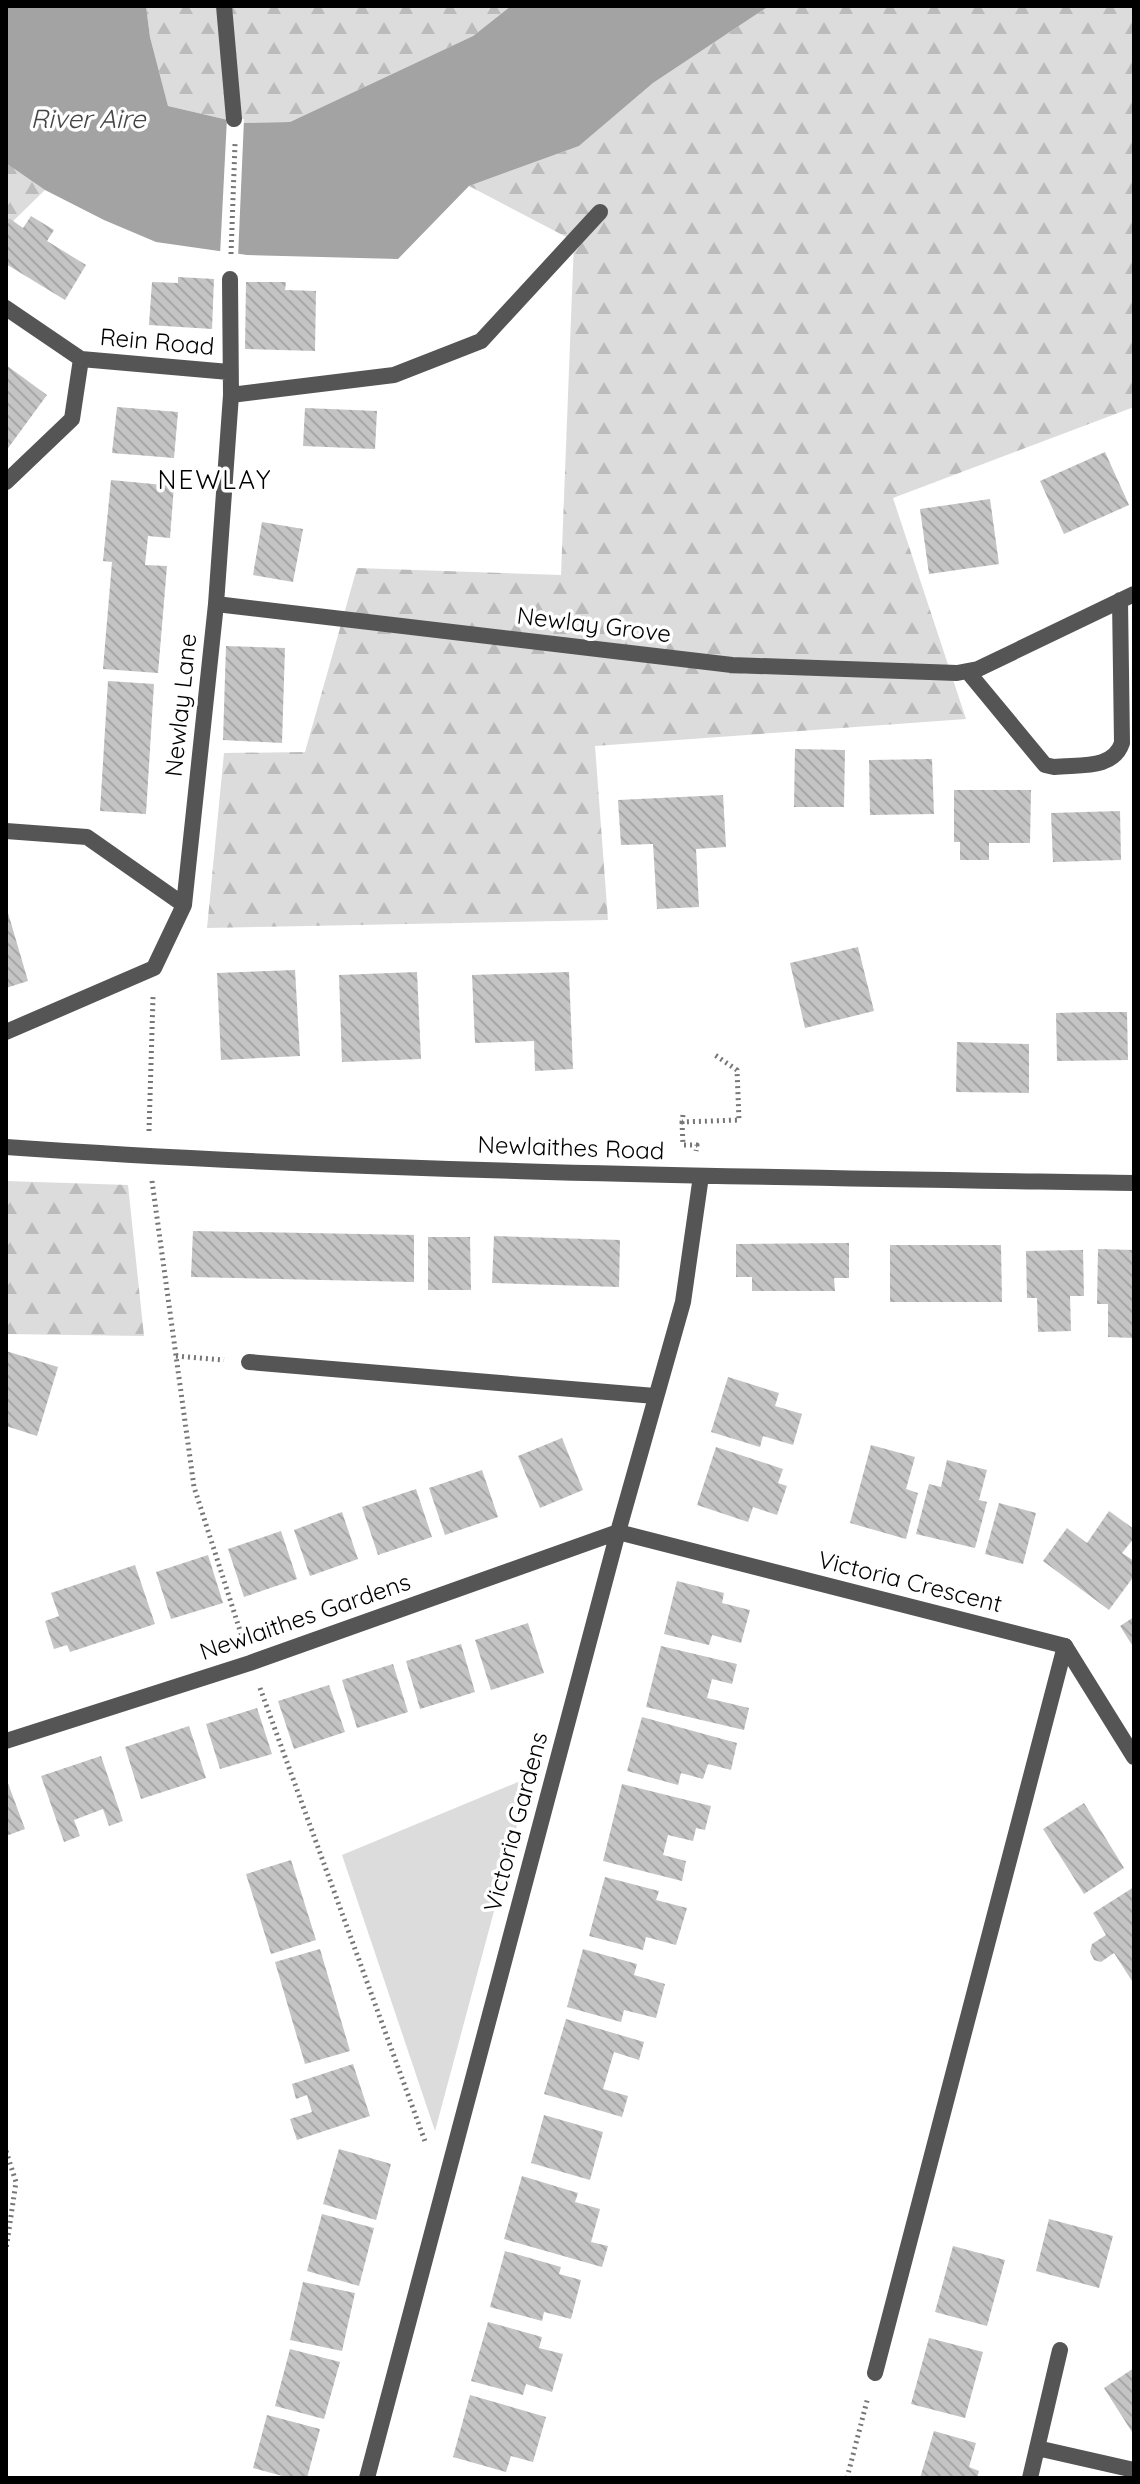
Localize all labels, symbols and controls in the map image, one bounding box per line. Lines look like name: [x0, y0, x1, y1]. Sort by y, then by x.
water label: River Aire: [31, 102, 147, 135]
street label: Rein Road: [99, 321, 215, 361]
district label: NEWLAY: [158, 463, 272, 496]
street label: Newlay Grove: [515, 600, 673, 648]
street label: Newlay Lane: [158, 632, 202, 778]
street label: Newlaithes Road: [477, 1129, 665, 1165]
street label: Victoria Crescent: [815, 1544, 1005, 1618]
street label: Newlaithes Gardens: [195, 1566, 414, 1666]
street label: Victoria Gardens: [477, 1729, 553, 1915]

